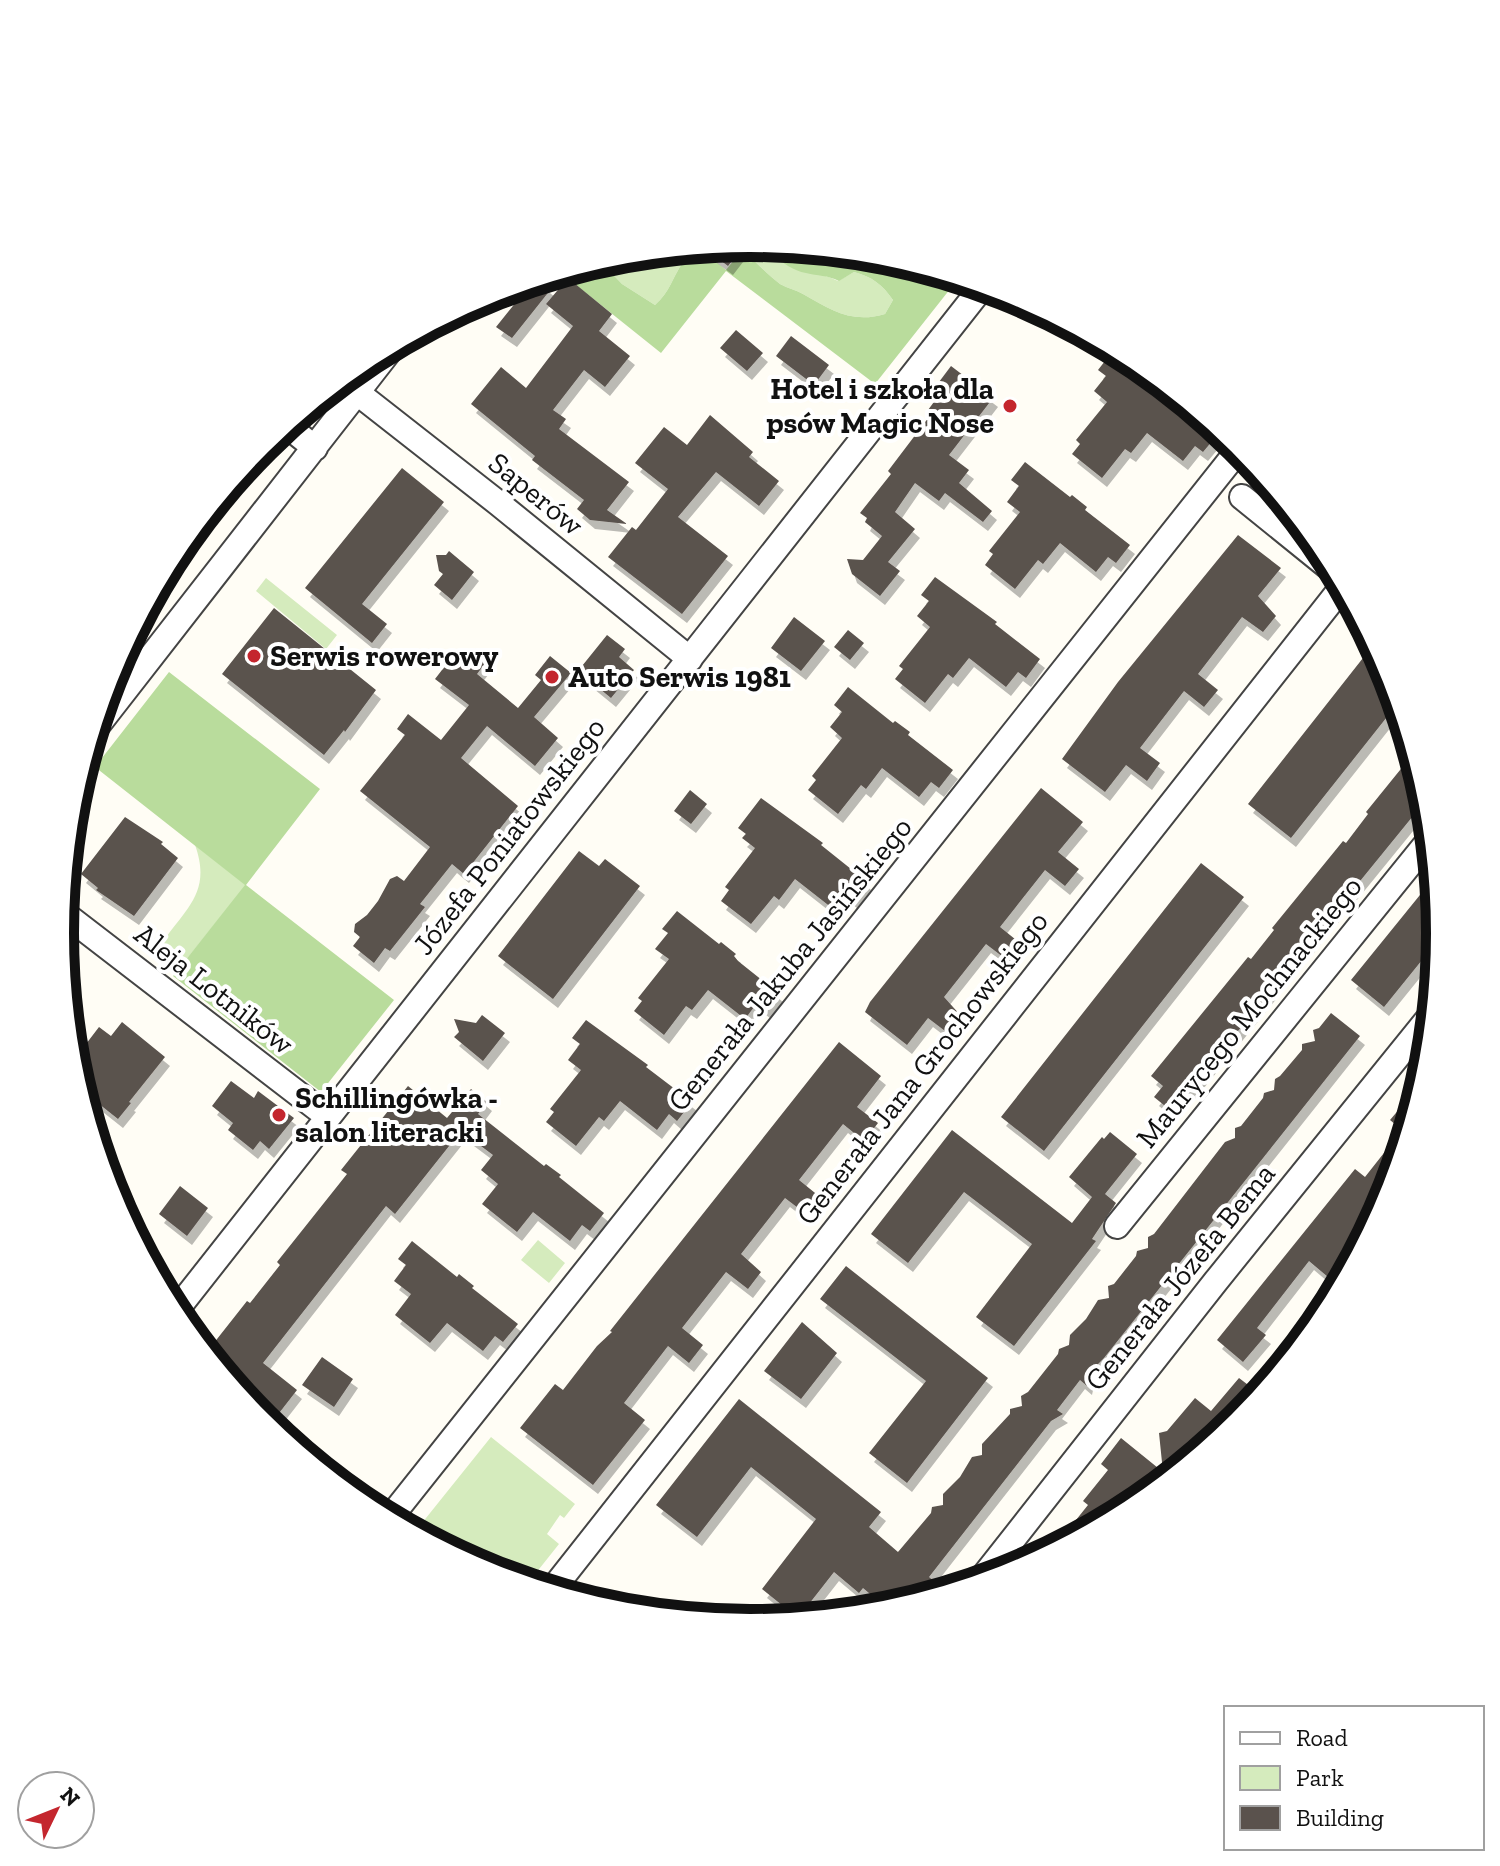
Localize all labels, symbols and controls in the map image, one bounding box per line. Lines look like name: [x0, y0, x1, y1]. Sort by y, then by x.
place label: Hotel i szkoła dla psów Magic Nose: [766, 371, 994, 441]
marker: Hotel i szkoła dla psów Magic Nose: [1001, 397, 1019, 415]
street label: Saperów: [481, 445, 591, 543]
place label: Serwis rowerowy: [270, 638, 498, 674]
marker: Serwis rowerowy: [245, 647, 263, 665]
place label: Auto Serwis 1981: [568, 659, 791, 695]
marker: Auto Serwis 1981: [543, 668, 561, 686]
street label: Józefa Poniatowskiego: [405, 710, 613, 962]
street label: Generała Jakuba Jasińskiego: [660, 810, 920, 1118]
street label: Maurycego Mochnackiego: [1128, 869, 1370, 1155]
street label: Generała Jana Grochowskiego: [788, 904, 1056, 1232]
street label: Aleja Lotników: [127, 916, 301, 1062]
place label: Schillingówka - salon literacki: [295, 1080, 498, 1150]
marker: Schillingówka - salon literacki: [270, 1106, 288, 1124]
street label: Generała Józefa Bema: [1077, 1156, 1283, 1398]
legend: [1224, 1706, 1484, 1850]
text: Road: [1296, 1723, 1348, 1752]
text: Park: [1296, 1763, 1344, 1792]
north arrow: [16, 1770, 96, 1850]
text: N: [55, 1781, 86, 1812]
text: Building: [1296, 1803, 1384, 1832]

